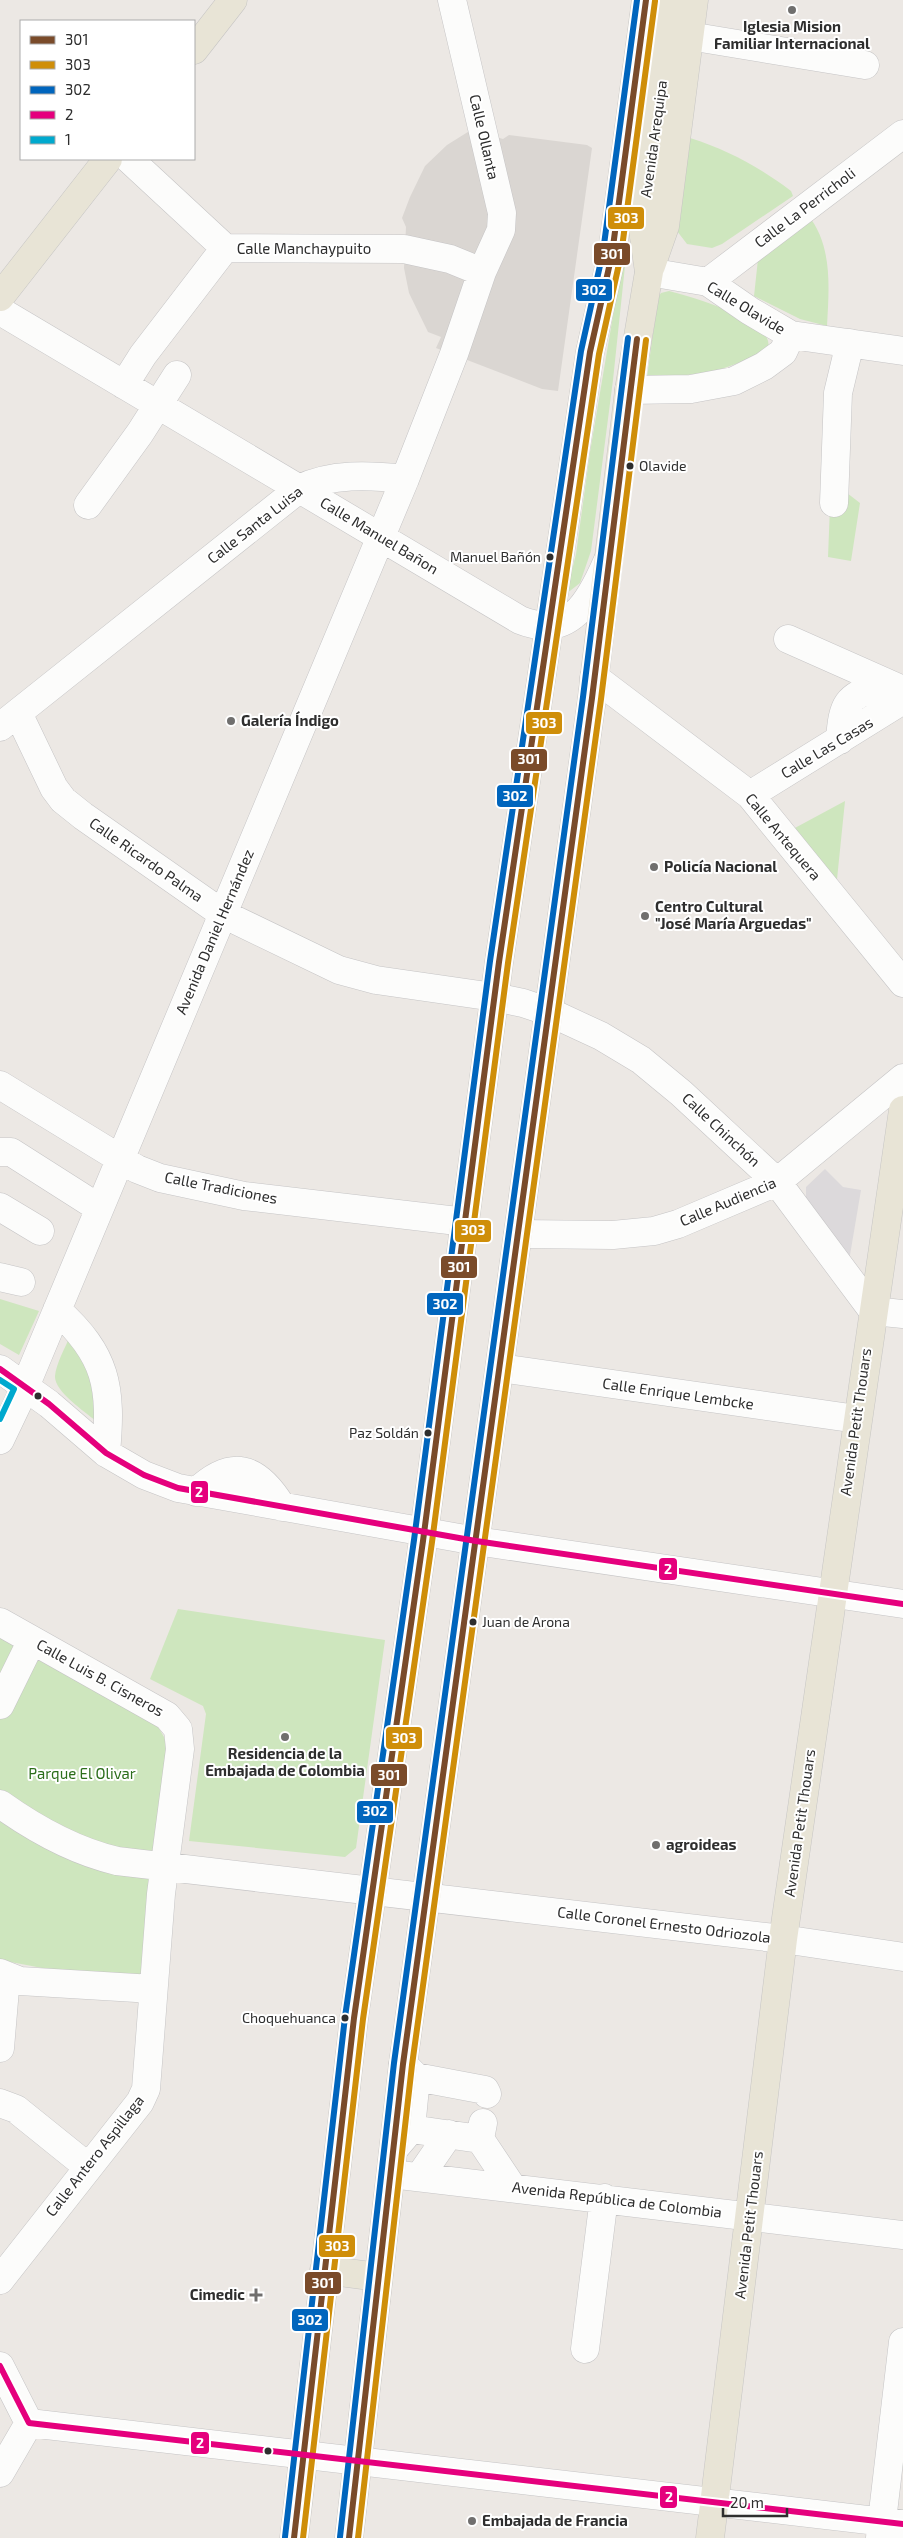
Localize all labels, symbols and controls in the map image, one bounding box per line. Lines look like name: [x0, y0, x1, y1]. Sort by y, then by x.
marker: Iglesia Mision Familiar Internacional: [786, 4, 798, 16]
place label: Iglesia Mision Familiar Internacional: [714, 17, 870, 52]
legend: [20, 20, 195, 160]
text: 301: [65, 30, 88, 48]
text: 303: [65, 55, 91, 73]
street label: Avenida Arequipa: [636, 79, 670, 199]
text: 302: [65, 80, 91, 98]
street label: Calle Ollanta: [466, 92, 504, 181]
text: 2: [65, 105, 73, 123]
text: 1: [65, 130, 71, 148]
street label: Calle La Perricholi: [750, 163, 858, 251]
line badge: 303: [607, 206, 645, 230]
text: 303: [614, 209, 638, 226]
street label: Calle Manchaypuito: [237, 239, 371, 257]
line badge: 301: [593, 242, 631, 266]
text: 301: [601, 245, 623, 262]
street label: Calle Olavide: [704, 277, 789, 338]
line badge: 302: [575, 278, 613, 302]
text: 302: [582, 281, 606, 298]
place label: Olavide: [639, 457, 687, 474]
marker: Olavide: [625, 461, 635, 471]
street label: Calle Santa Luisa: [203, 482, 305, 567]
street label: Calle Manuel Bañon: [317, 493, 442, 578]
place label: Manuel Bañón: [450, 548, 541, 565]
marker: Manuel Bañón: [545, 552, 555, 562]
place label: Galería Índigo: [241, 711, 339, 729]
line badge: 303: [525, 711, 563, 735]
street label: Calle Las Casas: [777, 713, 876, 782]
text: 303: [532, 714, 556, 731]
marker: Galería Índigo: [225, 715, 237, 727]
line badge: 301: [510, 748, 548, 772]
text: 301: [518, 750, 540, 767]
line badge: 302: [496, 784, 534, 808]
text: 302: [503, 787, 527, 804]
street label: Calle Antequera: [742, 789, 825, 883]
street label: Calle Ricardo Palma: [86, 813, 207, 905]
street label: Avenida Daniel Hernández: [171, 846, 257, 1017]
place label: Policía Nacional: [664, 857, 777, 875]
marker: Policía Nacional: [648, 861, 660, 873]
place label: Centro Cultural "José María Arguedas": [655, 897, 812, 932]
marker: Centro Cultural "José María Arguedas": [639, 910, 651, 922]
street label: Calle Chinchón: [679, 1089, 764, 1170]
street label: Calle Tradiciones: [163, 1167, 279, 1207]
street label: Calle Audiencia: [677, 1173, 779, 1229]
line badge: 303: [454, 1219, 492, 1243]
text: 303: [461, 1221, 485, 1238]
line badge: 301: [440, 1255, 478, 1279]
text: 301: [448, 1258, 470, 1275]
line badge: 302: [426, 1292, 464, 1316]
text: 302: [433, 1295, 457, 1312]
street label: Avenida Petit Thouars: [836, 1347, 874, 1497]
street label: Calle Enrique Lembcke: [601, 1373, 755, 1413]
unlabelled marker: [33, 1391, 43, 1401]
place label: Paz Soldán: [349, 1424, 419, 1441]
marker: Paz Soldán: [423, 1428, 433, 1438]
line badge: 2: [190, 1480, 209, 1504]
text: 2: [195, 1483, 203, 1500]
line badge: 2: [658, 1557, 678, 1581]
text: 2: [664, 1560, 672, 1577]
place label: Juan de Arona: [482, 1613, 570, 1630]
marker: Juan de Arona: [468, 1617, 478, 1627]
street label: Calle Luis B. Cisneros: [34, 1635, 167, 1720]
line badge: 303: [385, 1726, 423, 1750]
text: 303: [392, 1729, 416, 1746]
marker: Residencia de la Embajada de Colombia: [279, 1731, 291, 1743]
place label: Residencia de la Embajada de Colombia: [205, 1744, 365, 1779]
street label: Avenida Petit Thouars: [780, 1748, 818, 1898]
line badge: 301: [370, 1763, 408, 1787]
park label: Parque El Olivar: [28, 1764, 136, 1782]
text: 301: [378, 1766, 400, 1783]
line badge: 302: [356, 1800, 394, 1824]
text: 302: [363, 1802, 387, 1819]
place label: agroideas: [666, 1835, 736, 1853]
marker: agroideas: [650, 1839, 662, 1851]
street label: Calle Coronel Ernesto Odriozola: [556, 1902, 772, 1946]
place label: Choquehuanca: [242, 2009, 336, 2026]
marker: Choquehuanca: [340, 2013, 350, 2023]
street label: Calle Antero Aspillaga: [41, 2091, 147, 2220]
street label: Avenida Petit Thouars: [730, 2150, 766, 2300]
street label: Avenida República de Colombia: [511, 2177, 723, 2221]
line badge: 303: [318, 2234, 356, 2258]
text: 303: [325, 2237, 349, 2254]
line badge: 301: [304, 2271, 342, 2295]
text: 301: [312, 2274, 334, 2291]
place label: Cimedic: [190, 2285, 245, 2303]
marker: Cimedic: [249, 2288, 263, 2302]
line badge: 302: [291, 2308, 329, 2332]
text: 302: [298, 2311, 322, 2328]
line badge: 2: [190, 2431, 210, 2455]
text: 2: [196, 2434, 204, 2451]
unlabelled marker: [263, 2446, 273, 2456]
line badge: 2: [659, 2485, 678, 2509]
scale bar: [723, 2486, 787, 2518]
text: 2: [665, 2488, 673, 2505]
text: 20 m: [730, 2493, 764, 2511]
place label: Embajada de Francia: [482, 2511, 628, 2529]
marker: Embajada de Francia: [466, 2515, 478, 2527]

